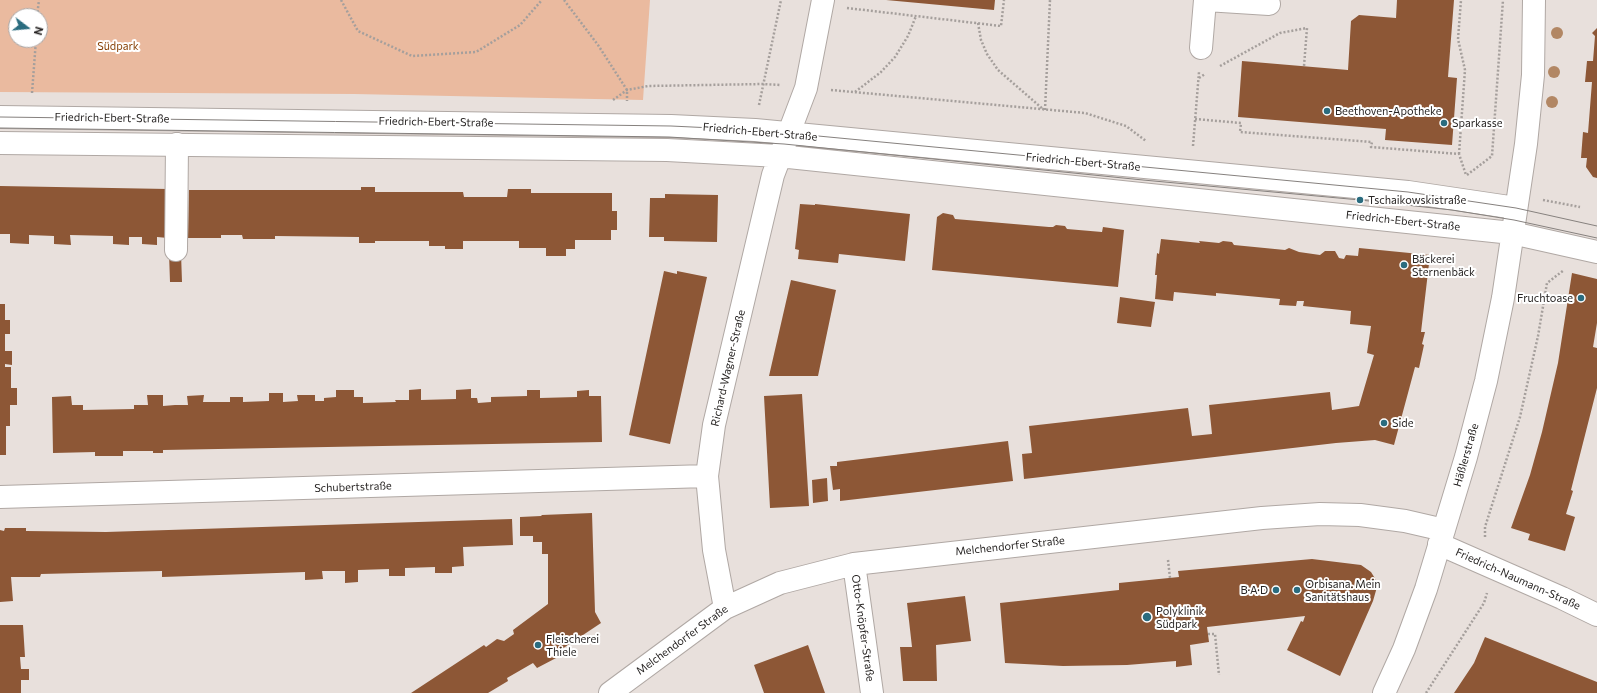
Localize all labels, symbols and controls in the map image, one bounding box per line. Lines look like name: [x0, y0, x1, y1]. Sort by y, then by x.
north arrow: [8, 8, 48, 48]
text: N: [32, 25, 46, 37]
park label: Südpark: [97, 39, 139, 53]
place label: Beethoven-Apotheke: [1335, 104, 1442, 118]
marker: Beethoven-Apotheke: [1322, 106, 1332, 116]
street label: Friedrich-Ebert-Straße: [54, 110, 170, 126]
street label: Friedrich-Ebert-Straße: [378, 114, 494, 130]
place label: Sparkasse: [1452, 116, 1503, 130]
marker: Sparkasse: [1439, 118, 1449, 128]
street label: Friedrich-Ebert-Straße: [702, 120, 818, 144]
street label: Friedrich-Ebert-Straße: [1025, 150, 1141, 174]
place label: Tschaikowskistraße: [1368, 193, 1466, 207]
marker: Tschaikowskistraße: [1355, 195, 1365, 205]
street label: Friedrich-Ebert-Straße: [1345, 208, 1461, 234]
place label: Bäckerei Sternenbäck: [1412, 252, 1475, 278]
marker: Bäckerei Sternenbäck: [1399, 260, 1409, 270]
place label: Fruchtoase: [1517, 291, 1573, 305]
marker: Fruchtoase: [1576, 293, 1586, 303]
street label: Richard-Wagner-Straße: [708, 308, 748, 428]
place label: Side: [1392, 416, 1413, 430]
marker: Side: [1379, 418, 1389, 428]
street label: Häßlerstraße: [1451, 422, 1481, 488]
street label: Schubertstraße: [314, 479, 392, 495]
street label: Melchendorfer Straße: [955, 534, 1065, 558]
street label: Friedrich-Naumann-Straße: [1454, 545, 1582, 613]
street label: Otto-Knöpfer-Straße: [849, 574, 877, 682]
place label: Orbisana. Mein Sanitätshaus: [1305, 577, 1381, 603]
place label: B·A·D: [1240, 583, 1268, 597]
marker: B·A·D: [1271, 585, 1281, 595]
marker: Orbisana. Mein Sanitätshaus: [1292, 585, 1302, 595]
street label: Melchendorfer Straße: [634, 602, 730, 678]
place label: Polyklinik Südpark: [1156, 604, 1204, 630]
marker: Polyklinik Südpark: [1141, 611, 1153, 623]
place label: Fleischerei Thiele: [546, 632, 599, 658]
marker: Fleischerei Thiele: [533, 640, 543, 650]

